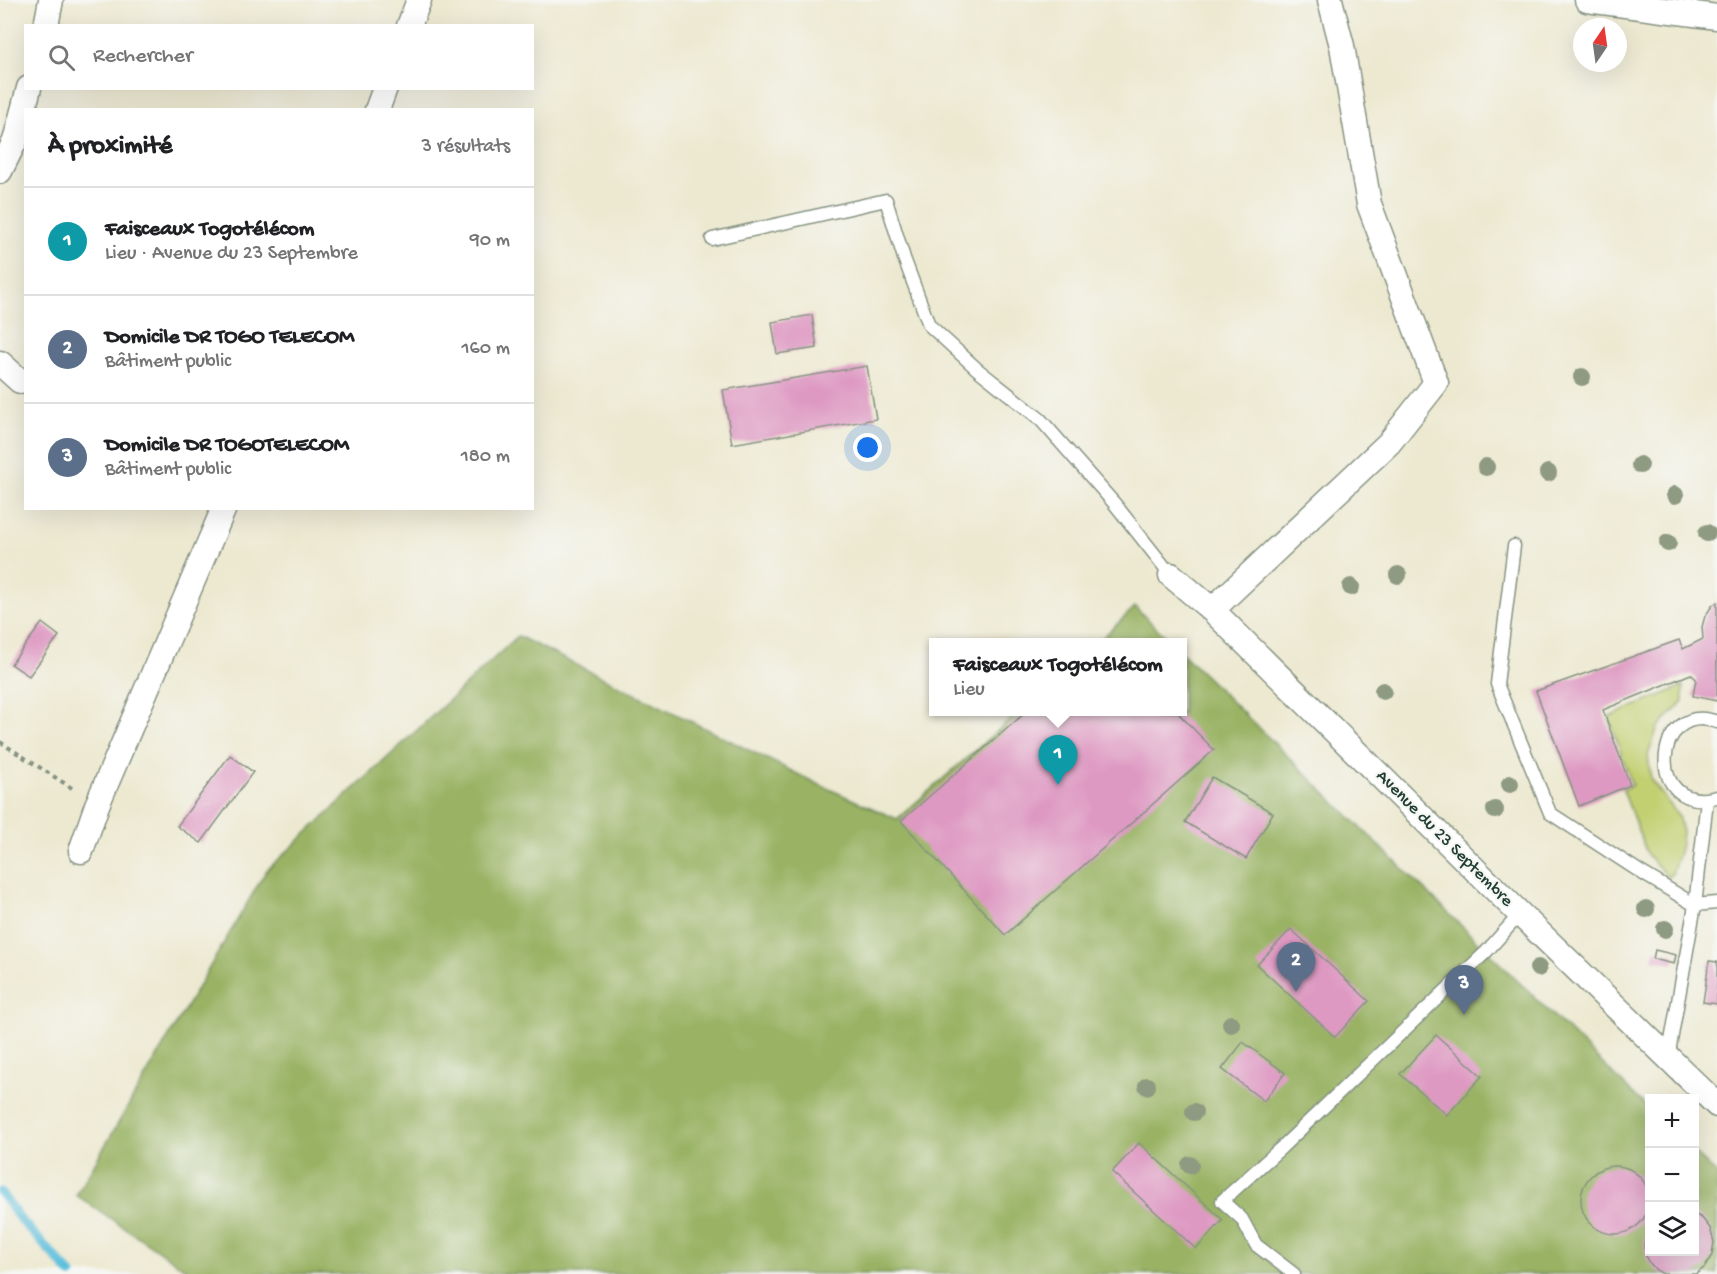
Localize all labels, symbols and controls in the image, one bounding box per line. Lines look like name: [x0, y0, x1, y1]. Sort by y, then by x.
north arrow: [1573, 18, 1627, 72]
search box: [24, 24, 534, 90]
icon: search: [45, 41, 78, 74]
text: Rechercher: [93, 44, 193, 70]
text: À proximité: [48, 132, 172, 163]
text: 3 résultats: [422, 136, 510, 159]
text: Faisceaux Togotélécom: [105, 217, 314, 243]
text: 1: [63, 230, 72, 253]
text: 90 m: [470, 230, 510, 253]
text: Lieu · Avenue du 23 Septembre: [105, 243, 358, 266]
text: Domicile DR TOGO TELECOM: [105, 325, 354, 351]
text: 2: [63, 338, 72, 361]
text: 160 m: [461, 338, 510, 361]
text: Bâtiment public: [105, 351, 231, 374]
text: Domicile DR TOGOTELECOM: [105, 433, 349, 459]
your location: [853, 433, 882, 462]
text: 3: [62, 446, 73, 469]
text: 180 m: [461, 446, 510, 469]
text: Bâtiment public: [105, 459, 231, 482]
popup: [929, 638, 1187, 716]
text: Faisceaux Togotélécom: [953, 653, 1163, 679]
text: Lieu: [953, 679, 985, 702]
pin: 1: [1038, 736, 1078, 785]
street label: Avenue du 23 Septembre: [1371, 766, 1517, 912]
pin: 2: [1276, 942, 1316, 992]
pin: 3: [1444, 966, 1484, 1015]
map controls: [1645, 1094, 1699, 1256]
button: +: [1645, 1094, 1699, 1148]
button: −: [1645, 1148, 1699, 1202]
button: layers: [1645, 1202, 1699, 1256]

